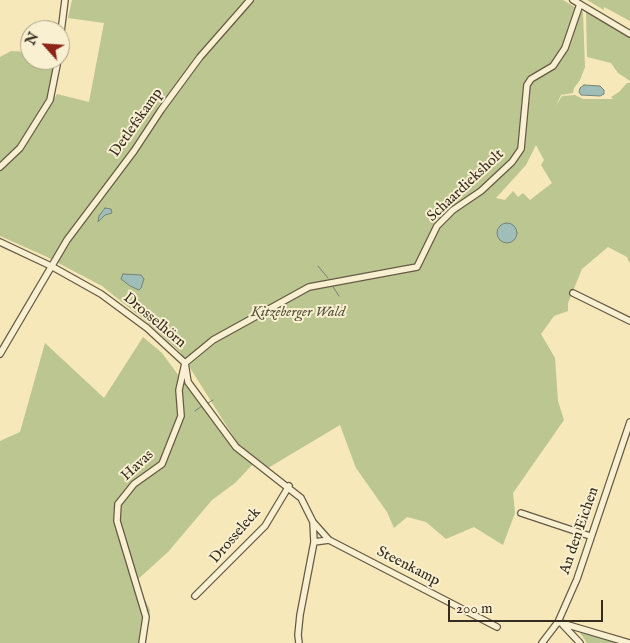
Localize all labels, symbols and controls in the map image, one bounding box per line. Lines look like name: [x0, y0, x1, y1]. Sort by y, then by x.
north arrow: [20, 20, 70, 70]
text: N: [22, 29, 43, 48]
street label: Detlefskamp: [107, 85, 167, 161]
street label: Schaardieksholt: [424, 146, 508, 226]
street label: Drosselhörn: [119, 289, 189, 353]
park label: Kitzeberger Wald: [251, 304, 345, 322]
street label: Havas: [118, 447, 158, 485]
street label: An den Eichen: [557, 485, 603, 577]
street label: Drosseleck: [207, 504, 265, 568]
street label: Steenkamp: [373, 543, 443, 591]
scale bar: [450, 590, 605, 622]
text: 200 m: [456, 599, 493, 618]

